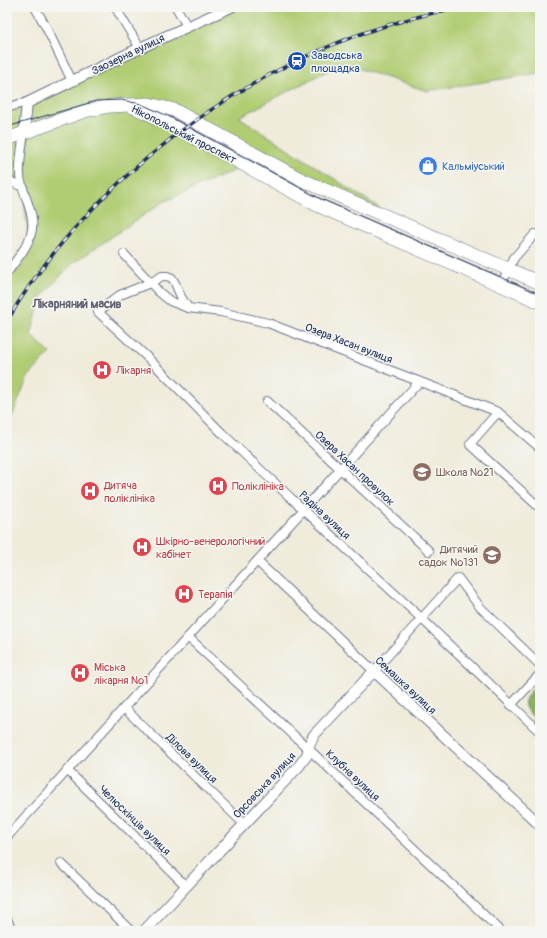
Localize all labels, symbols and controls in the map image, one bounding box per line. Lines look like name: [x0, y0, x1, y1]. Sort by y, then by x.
street label: Заозерна вулиця: [90, 31, 167, 78]
place label: Заводська площадка: [311, 49, 362, 75]
station icon: Заводська площадка: [286, 50, 308, 72]
street label: Нікопольський проспект: [129, 102, 239, 167]
shop icon: Кальміуський: [417, 155, 439, 177]
place label: Кальміуський: [442, 160, 505, 173]
district label: Лікарняний масив: [32, 297, 122, 312]
street label: Озера Хасан вулиця: [303, 321, 395, 366]
hospital icon: Лікарня: [91, 359, 113, 381]
place label: Лікарня: [115, 364, 151, 377]
street label: Озера Хасан провулок: [312, 428, 397, 509]
school or university icon: Школа №21: [411, 461, 433, 483]
place label: Школа №21: [436, 466, 494, 479]
hospital icon: Поліклініка: [207, 475, 229, 497]
place label: Дитяча поліклініка: [103, 479, 155, 505]
hospital icon: Дитяча поліклініка: [79, 480, 101, 502]
place label: Поліклініка: [232, 480, 284, 493]
street label: Радіна вулиця: [296, 488, 353, 542]
place label: Шкірно-венерологічний кабінет: [156, 535, 265, 561]
hospital icon: Шкірно-венерологічний кабінет: [131, 536, 153, 558]
place label: Дитячий садок №131: [419, 543, 478, 569]
school or university icon: Дитячий садок №131: [481, 544, 503, 566]
hospital icon: Терапія: [173, 583, 195, 605]
place label: Терапія: [198, 588, 233, 601]
street label: Семашка вулиця: [373, 654, 439, 717]
place label: Міська лікарня №1: [94, 661, 148, 687]
hospital icon: Міська лікарня №1: [69, 662, 91, 684]
street label: Ділова вулиця: [163, 730, 220, 786]
street label: Клубна вулиця: [323, 747, 382, 804]
street label: Орсовська вулиця: [230, 750, 298, 821]
street label: Челюскінців вулиця: [96, 783, 173, 858]

